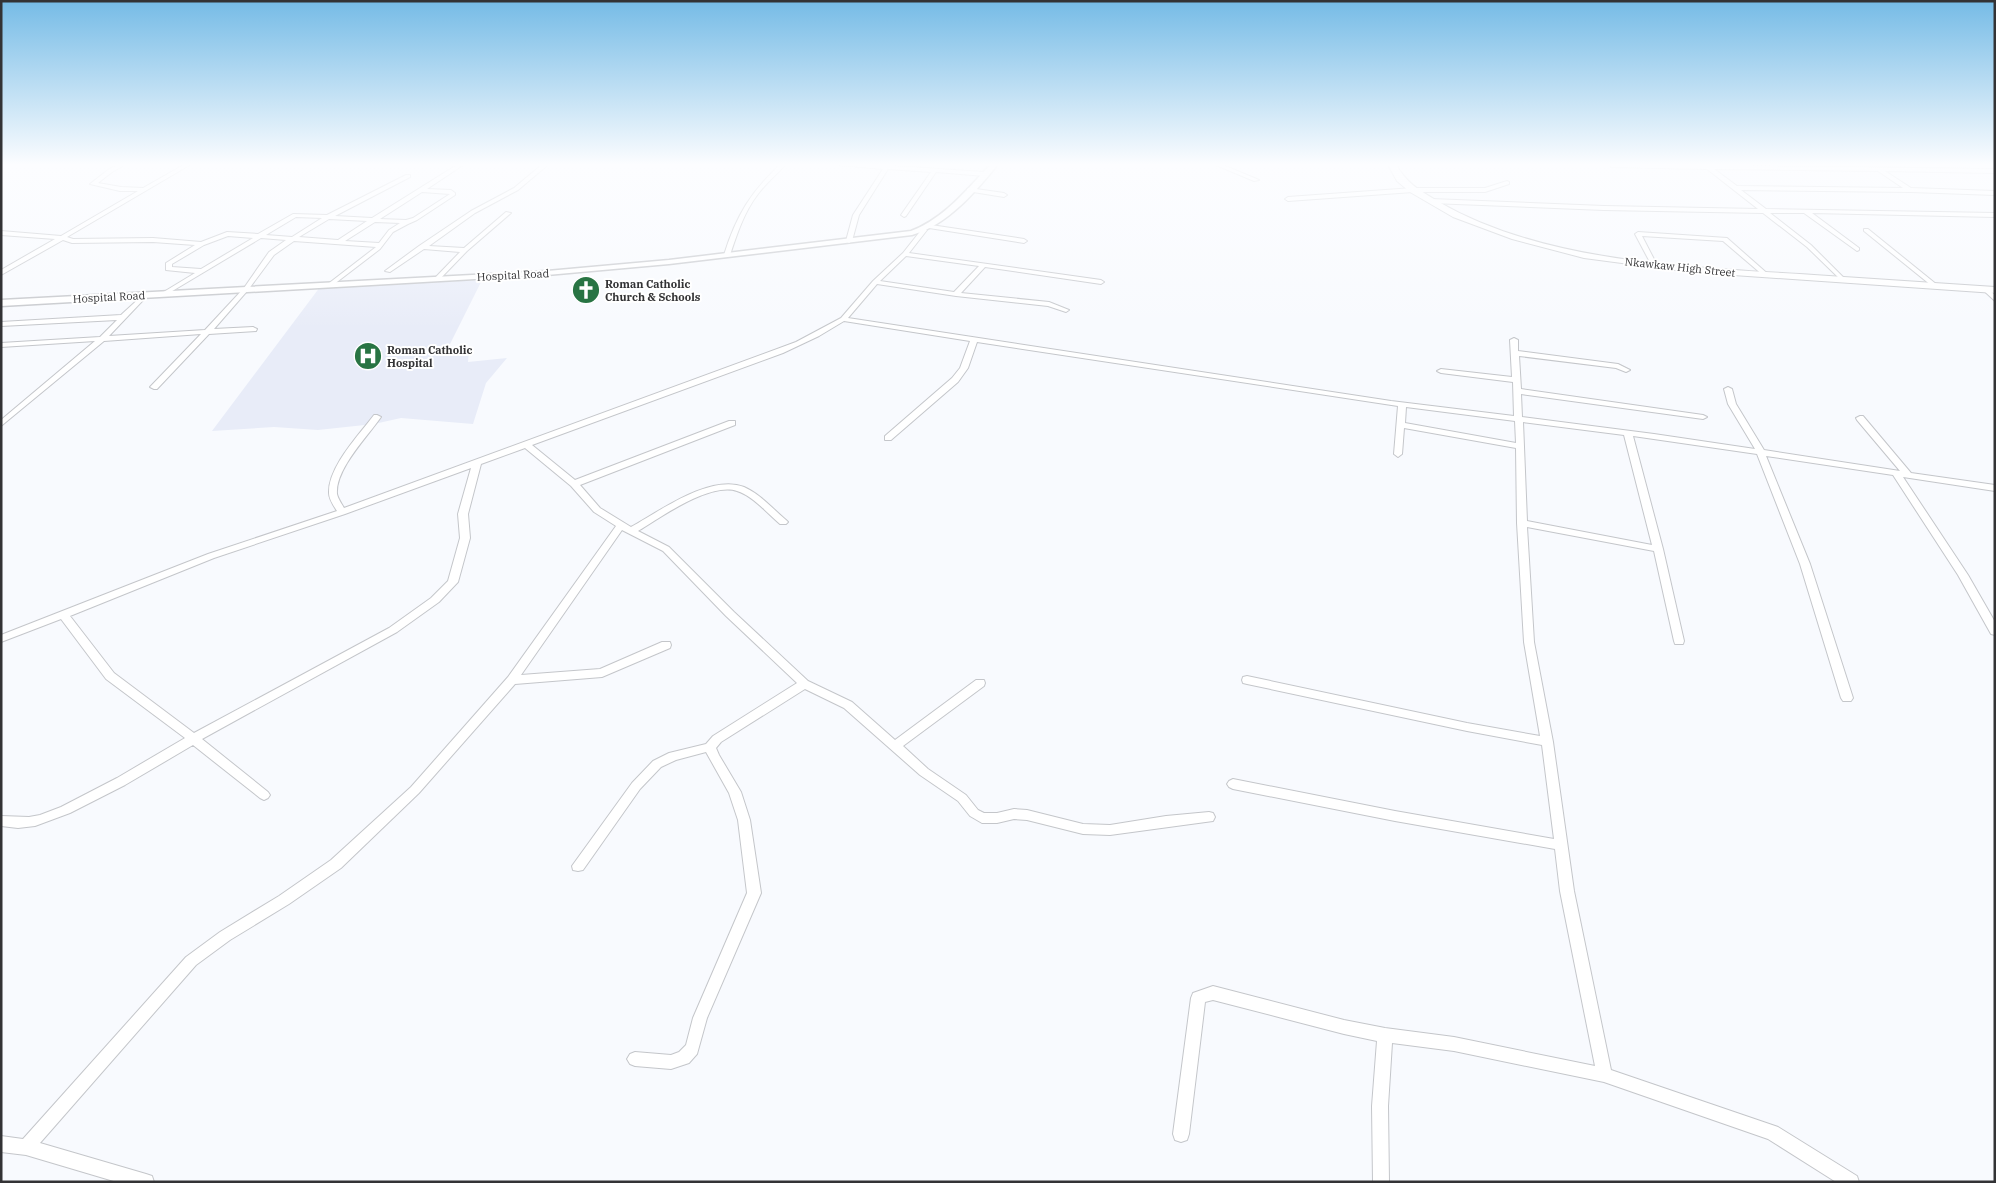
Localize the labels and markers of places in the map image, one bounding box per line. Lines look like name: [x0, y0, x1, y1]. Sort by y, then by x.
church icon: Roman Catholic Church & Schools: [571, 275, 601, 305]
place label: Roman Catholic Church & Schools: [605, 277, 701, 304]
hospital icon: Roman Catholic Hospital: [353, 341, 383, 371]
place label: Roman Catholic Hospital: [387, 343, 472, 370]

